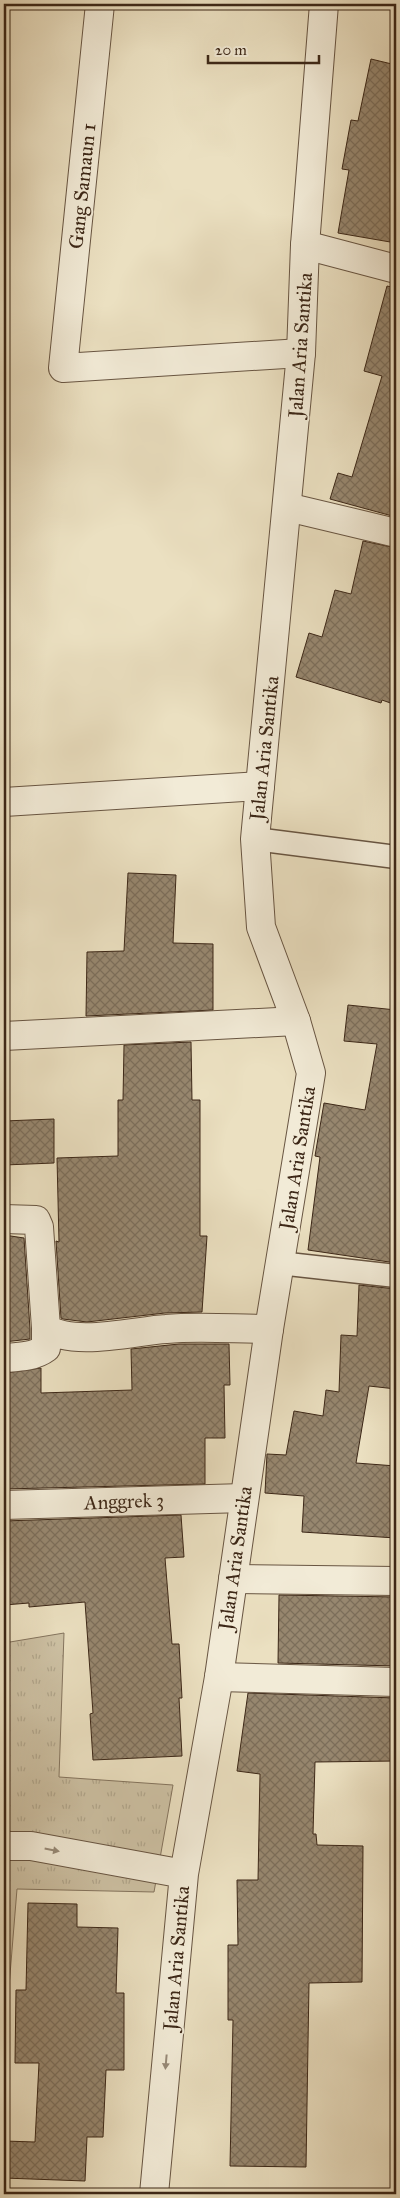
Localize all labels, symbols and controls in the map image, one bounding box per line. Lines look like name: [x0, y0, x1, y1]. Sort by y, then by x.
scale bar: [208, 32, 319, 64]
text: 20 m: [215, 41, 247, 59]
street label: Gang Samaun 1: [63, 122, 102, 250]
street label: Jalan Aria Santika: [283, 271, 318, 420]
street label: Jalan Aria Santika: [244, 674, 285, 824]
street label: Jalan Aria Santika: [273, 1084, 321, 1234]
street label: Jalan Aria Santika: [213, 1484, 258, 1634]
street label: Anggrek 3: [83, 1488, 165, 1515]
one-way arrow: [45, 1846, 61, 1854]
street label: Jalan Aria Santika: [158, 1884, 195, 2033]
one-way arrow: [162, 2054, 170, 2070]

